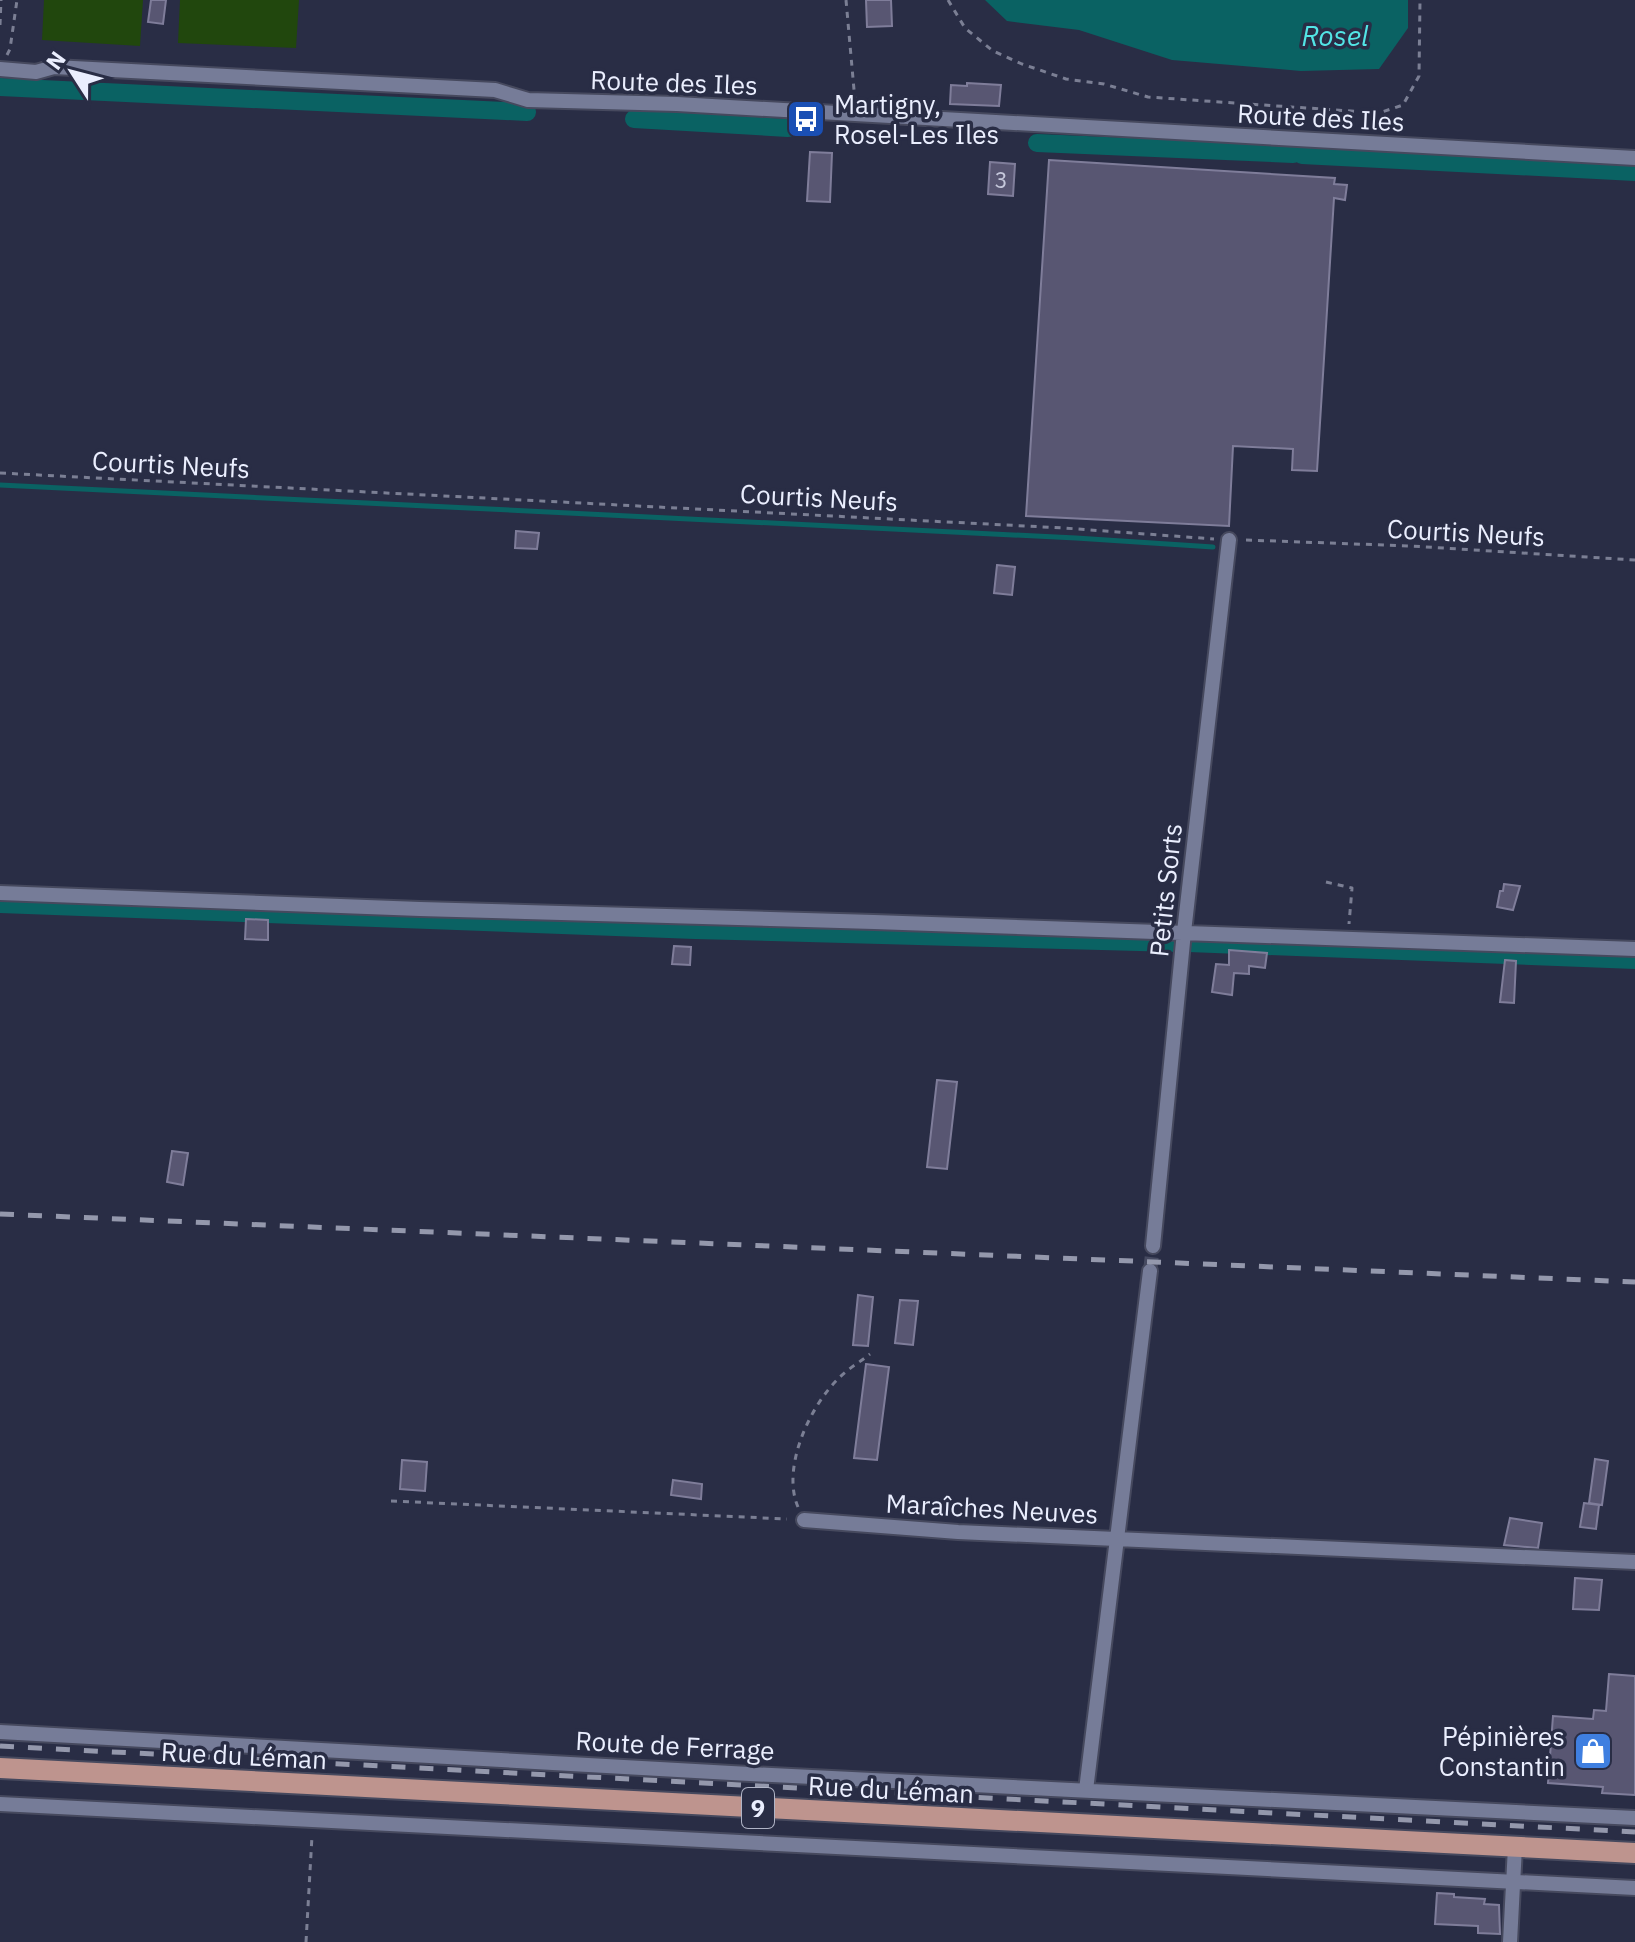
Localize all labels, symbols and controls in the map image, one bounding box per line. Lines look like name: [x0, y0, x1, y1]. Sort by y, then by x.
water label: Rosel: [1302, 17, 1369, 54]
north arrow: [32, 32, 112, 112]
text: N: [39, 45, 72, 75]
street label: Route des Iles: [590, 62, 758, 102]
place label: Martigny, Rosel-Les Iles: [834, 87, 999, 151]
street label: Route des Iles: [1236, 96, 1406, 138]
bus stop icon: Martigny, Rosel-Les Iles: [785, 98, 827, 140]
house number: 3: [994, 165, 1008, 194]
street label: Courtis Neufs: [91, 443, 251, 485]
street label: Courtis Neufs: [739, 476, 899, 518]
street label: Courtis Neufs: [1386, 511, 1546, 553]
street label: Petits Sorts: [1141, 822, 1189, 958]
street label: Maraîches Neuves: [885, 1485, 1099, 1531]
place label: Pépinières Constantin: [1439, 1719, 1565, 1783]
street label: Route de Ferrage: [575, 1723, 775, 1767]
shop icon: Pépinières Constantin: [1572, 1730, 1614, 1772]
street label: Rue du Léman: [160, 1734, 328, 1776]
street label: Rue du Léman: [807, 1768, 975, 1810]
road number: 9: [742, 1788, 774, 1828]

